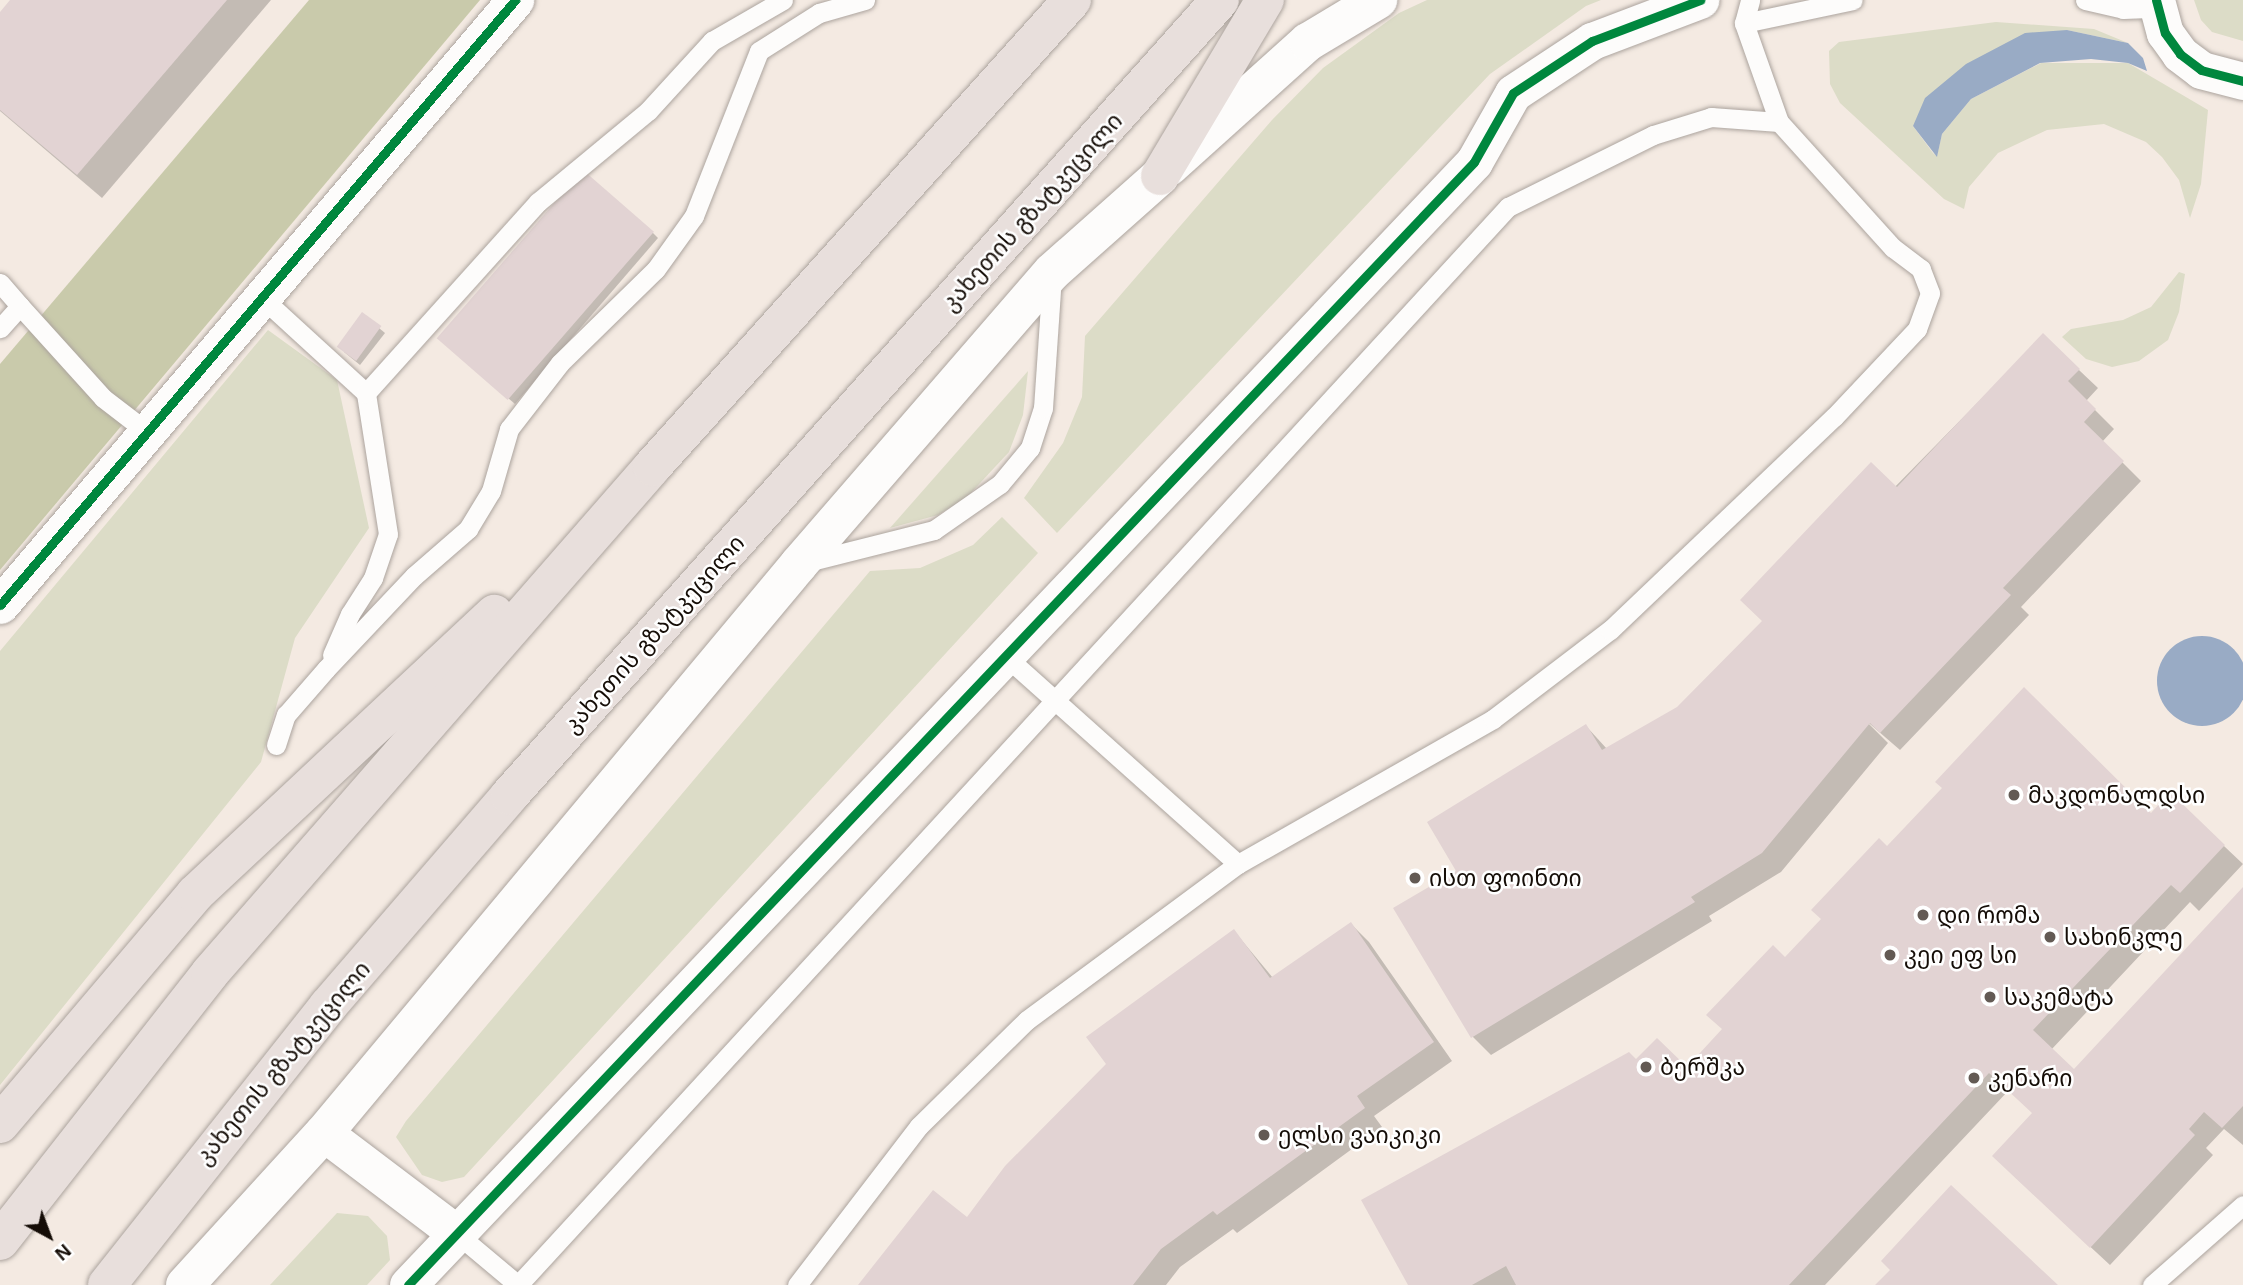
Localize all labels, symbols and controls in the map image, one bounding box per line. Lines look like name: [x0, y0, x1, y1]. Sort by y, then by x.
street label: კახეთის გზატკეცილი: [936, 107, 1128, 317]
street label: კახეთის გზატკეცილი: [558, 529, 750, 739]
place label: მაკდონალდსი: [2028, 781, 2205, 809]
marker: მაკდონალდსი: [2006, 787, 2022, 803]
place label: ისთ ფოინთი: [1429, 864, 1582, 892]
marker: ისთ ფოინთი: [1407, 870, 1423, 886]
place label: დი რომა: [1937, 901, 2040, 929]
marker: დი რომა: [1915, 907, 1931, 923]
place label: სახინკლე: [2064, 923, 2183, 951]
marker: სახინკლე: [2042, 929, 2058, 945]
place label: კეი ეფ სი: [1904, 941, 2017, 969]
marker: კეი ეფ სი: [1882, 947, 1898, 963]
street label: კახეთის გზატკეცილი: [190, 956, 376, 1170]
place label: საკემატა: [2004, 983, 2114, 1011]
marker: საკემატა: [1982, 989, 1998, 1005]
place label: ბერშკა: [1660, 1053, 1745, 1081]
marker: ბერშკა: [1638, 1059, 1654, 1075]
place label: კენარი: [1988, 1064, 2073, 1092]
marker: კენარი: [1966, 1070, 1982, 1086]
place label: ელსი ვაიკიკი: [1278, 1121, 1441, 1149]
marker: ელსი ვაიკიკი: [1256, 1127, 1272, 1143]
north arrow: [14, 1201, 84, 1271]
text: N: [51, 1240, 75, 1265]

